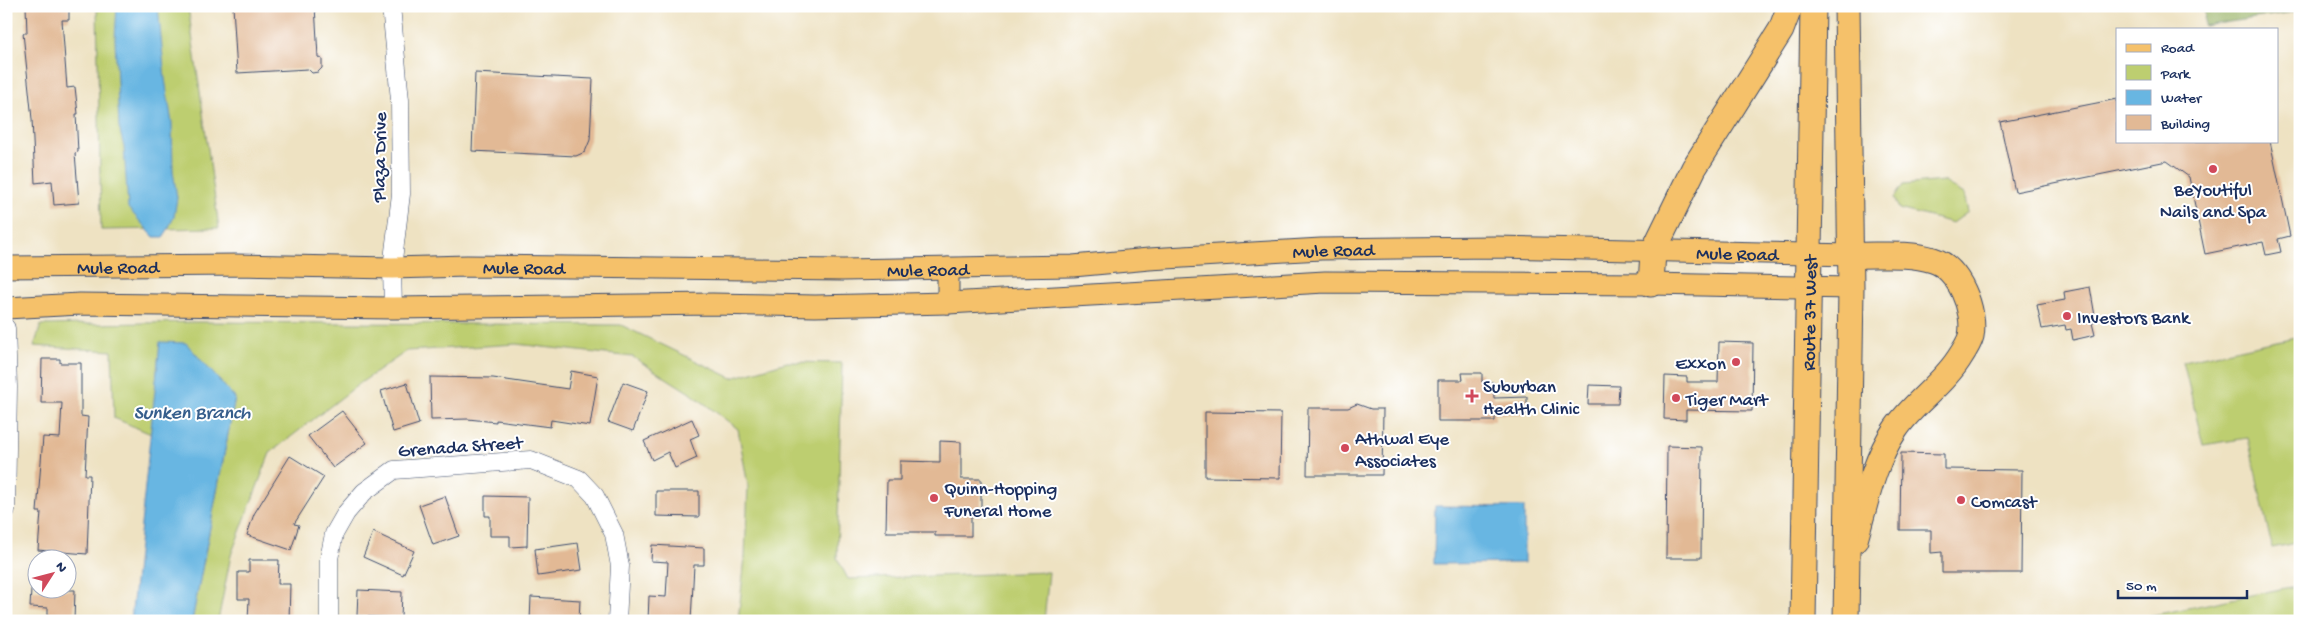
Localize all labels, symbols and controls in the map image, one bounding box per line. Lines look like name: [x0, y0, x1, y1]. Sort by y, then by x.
legend: [2116, 28, 2278, 142]
text: Road: [2161, 40, 2195, 58]
text: Park: [2160, 66, 2191, 84]
text: Water: [2161, 90, 2203, 108]
street label: Plaza Drive: [369, 112, 394, 203]
text: Building: [2160, 116, 2210, 134]
marker: BeYoutiful Nails and Spa: [2207, 163, 2219, 175]
place label: BeYoutiful Nails and Spa: [2160, 180, 2268, 225]
street label: Mule Road: [1292, 240, 1376, 266]
street label: Mule Road: [1696, 244, 1780, 268]
street label: Route 37 West: [1799, 253, 1824, 371]
street label: Mule Road: [77, 258, 161, 281]
street label: Mule Road: [483, 258, 567, 282]
street label: Mule Road: [887, 260, 971, 284]
place label: Investors Bank: [2077, 308, 2191, 331]
marker: Investors Bank: [2061, 310, 2073, 322]
place label: Exxon: [1675, 354, 1726, 377]
marker: Exxon: [1730, 356, 1742, 368]
place label: Suburban Health Clinic: [1483, 377, 1580, 422]
marker: Suburban Health Clinic: [1465, 389, 1479, 403]
place label: Tiger Mart: [1685, 390, 1770, 413]
marker: Tiger Mart: [1670, 392, 1682, 404]
water label: Sunken Branch: [133, 403, 251, 426]
place label: Athwal Eye Associates: [1355, 429, 1449, 474]
street label: Grenada Street: [397, 433, 526, 464]
marker: Athwal Eye Associates: [1339, 442, 1351, 454]
place label: Quinn-Hopping Funeral Home: [943, 479, 1057, 524]
marker: Quinn-Hopping Funeral Home: [928, 492, 940, 504]
place label: Comcast: [1971, 492, 2039, 515]
marker: Comcast: [1955, 494, 1967, 506]
north arrow: [28, 550, 78, 600]
text: N: [51, 559, 70, 577]
scale bar: [2118, 567, 2247, 599]
text: 50 m: [2126, 578, 2157, 596]

